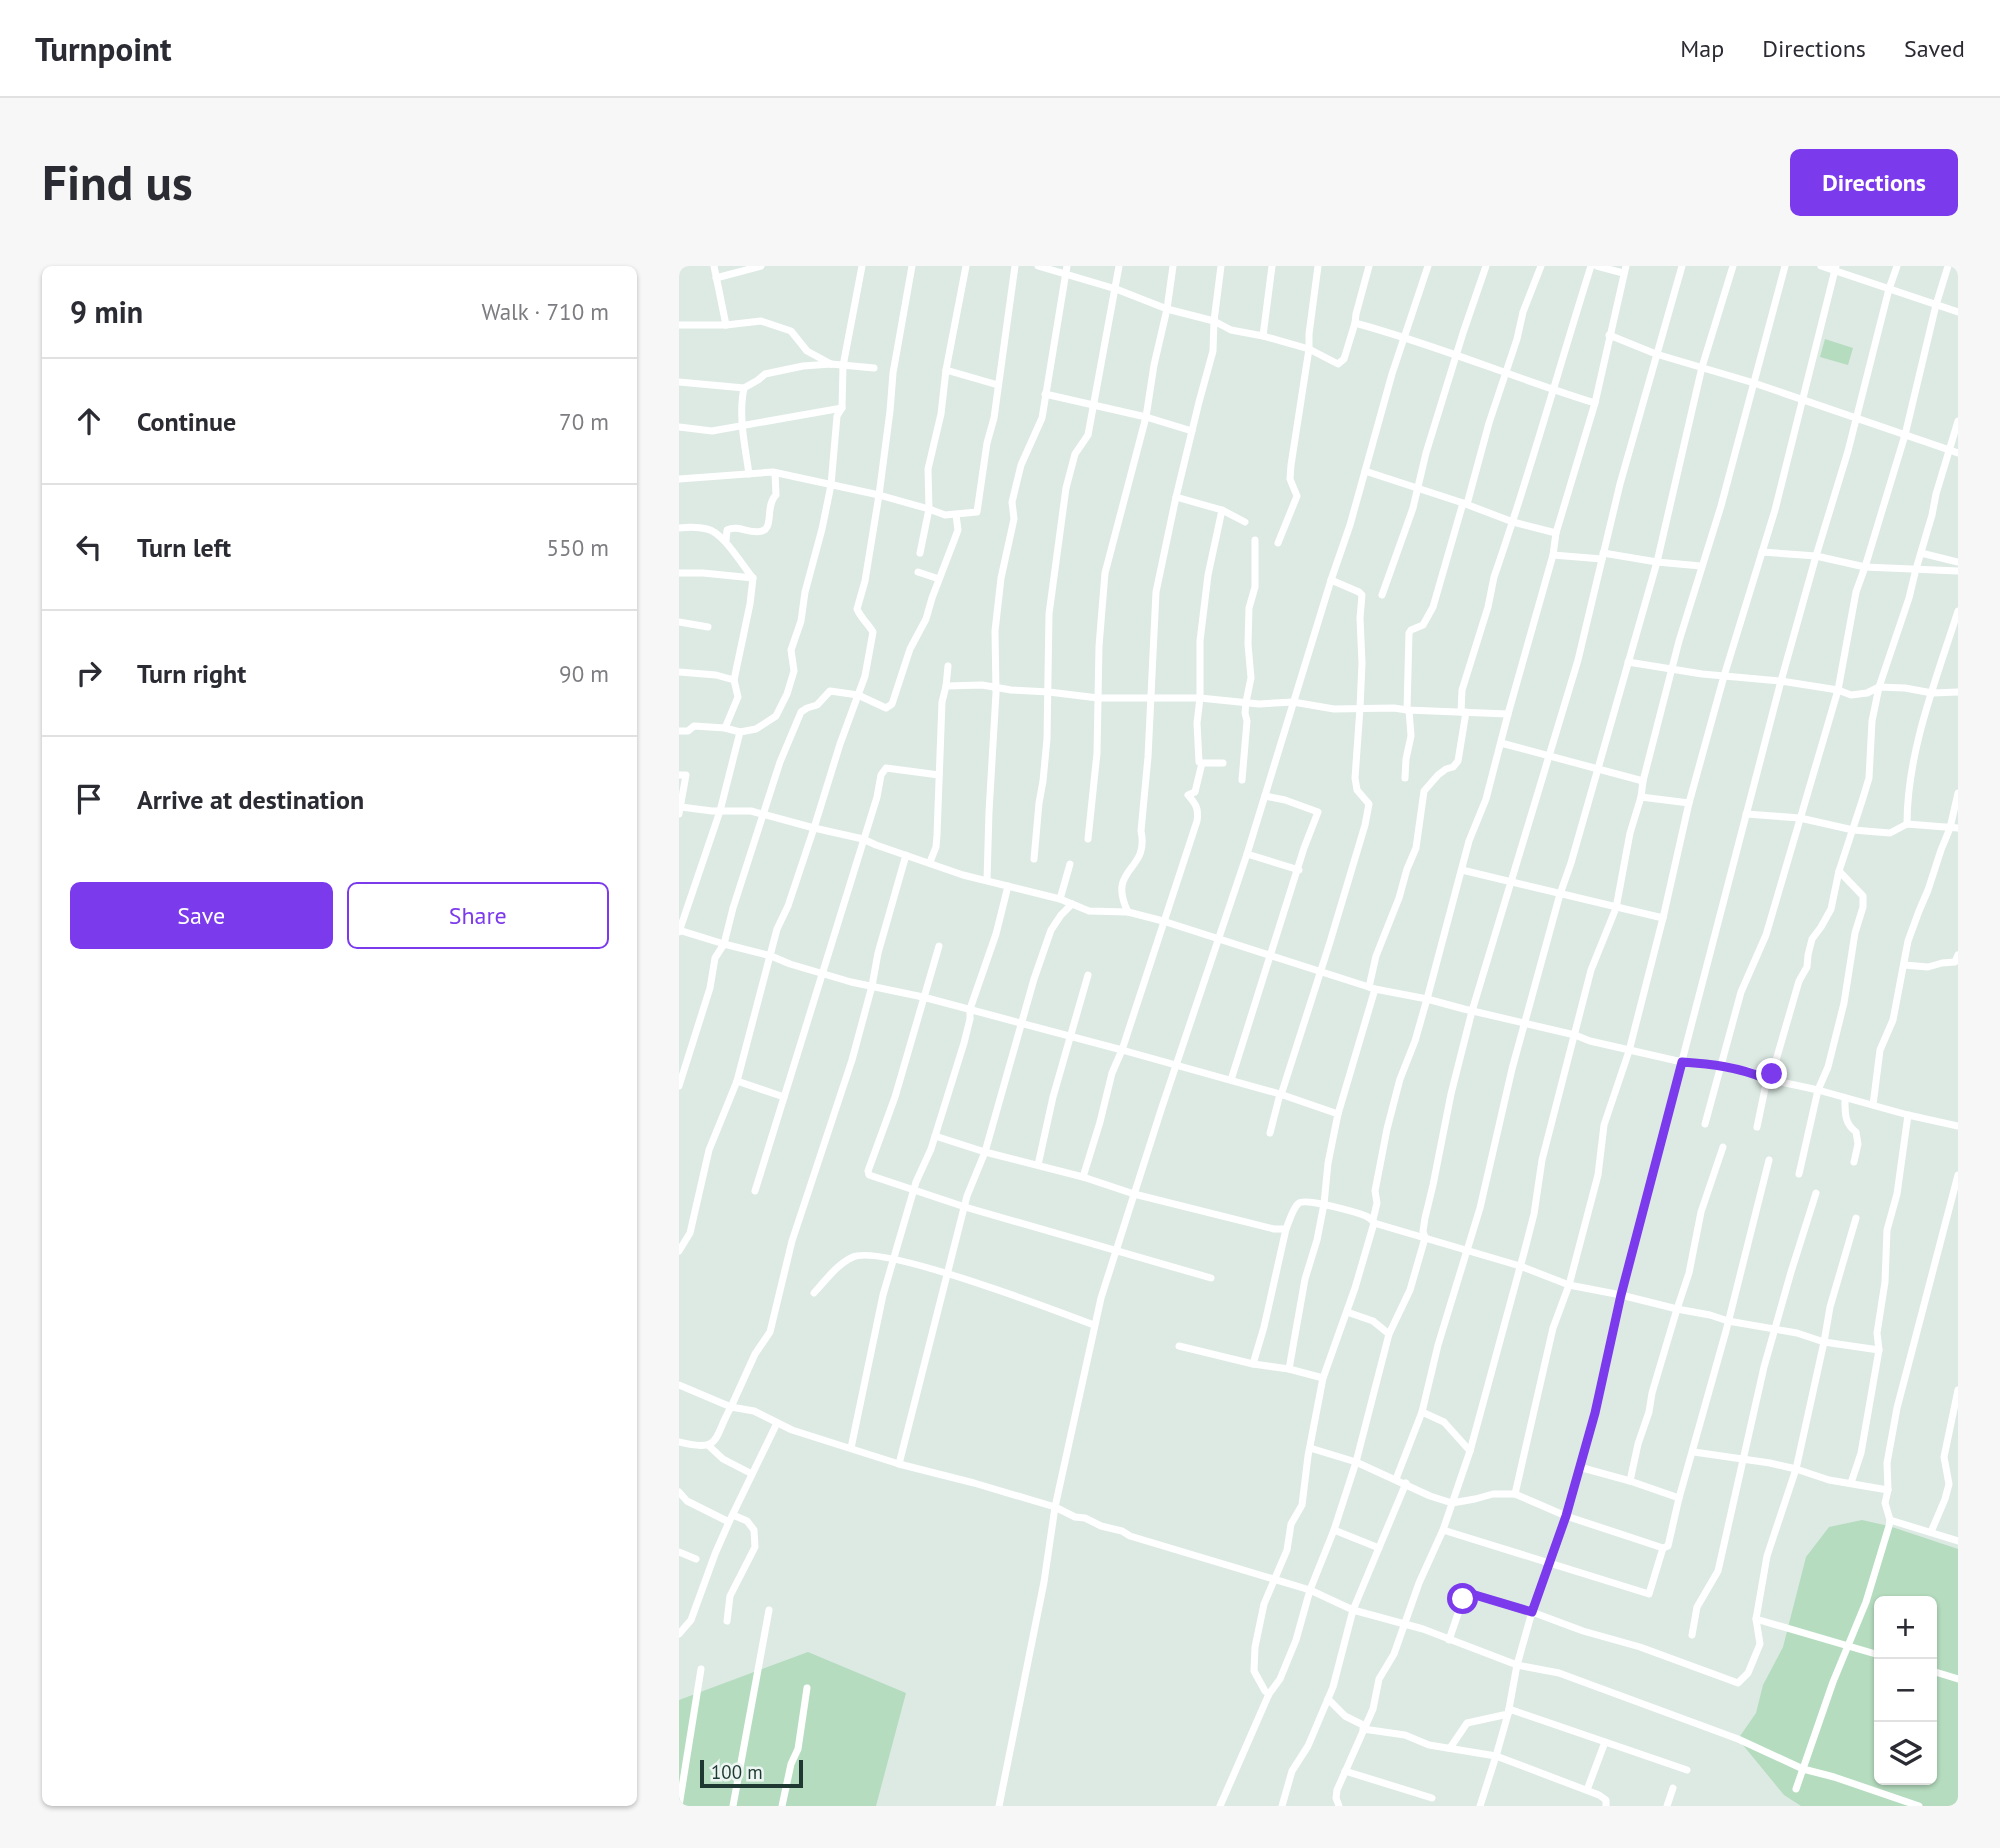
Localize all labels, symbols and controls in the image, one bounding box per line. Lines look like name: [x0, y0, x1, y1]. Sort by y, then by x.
text: Turnpoint: [35, 27, 172, 70]
text: Map: [1680, 33, 1724, 64]
text: Directions: [1762, 33, 1866, 64]
text: Saved: [1904, 33, 1965, 64]
button: Directions: [1790, 149, 1958, 216]
text: Find us: [42, 150, 193, 214]
text: 9 min: [70, 292, 143, 331]
text: Walk · 710 m: [482, 297, 609, 326]
icon: ahead: [70, 402, 108, 440]
text: Continue: [137, 405, 236, 438]
text: 70 m: [559, 407, 609, 436]
icon: left: [70, 528, 108, 566]
text: Turn left: [137, 531, 231, 564]
text: 550 m: [547, 533, 609, 562]
icon: right: [70, 654, 108, 692]
text: Turn right: [137, 657, 246, 690]
text: 90 m: [559, 659, 609, 688]
icon: arrive: [70, 780, 108, 818]
text: Arrive at destination: [137, 783, 364, 816]
button: Save: [70, 882, 333, 949]
button: Share: [347, 882, 609, 949]
route end: [1756, 1058, 1787, 1089]
route start: [1447, 1583, 1478, 1614]
map controls: [1874, 1596, 1937, 1785]
button: +: [1874, 1596, 1937, 1659]
button: −: [1874, 1659, 1937, 1722]
button: layers: [1874, 1722, 1937, 1785]
scale bar: [700, 1757, 803, 1789]
text: 100 m: [711, 1760, 763, 1784]

